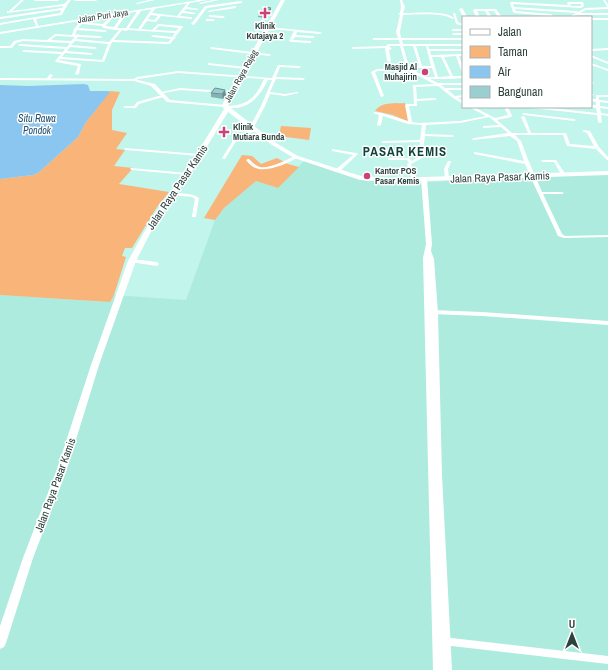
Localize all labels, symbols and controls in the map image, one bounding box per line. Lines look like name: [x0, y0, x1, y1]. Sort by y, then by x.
street label: Jalan Puri Jaya: [77, 6, 129, 26]
marker: Klinik Kutajaya 2: [259, 7, 271, 19]
legend: [462, 16, 592, 108]
place label: Klinik Kutajaya 2: [247, 20, 283, 42]
text: Jalan: [498, 24, 522, 40]
text: Taman: [498, 44, 528, 60]
street label: Jalan Raya Rajeg: [222, 47, 261, 104]
place label: Masjid Al Muhajirin: [384, 61, 417, 83]
text: Air: [497, 64, 511, 80]
marker: Masjid Al Muhajirin: [420, 67, 430, 77]
text: Bangunan: [498, 84, 543, 100]
water label: Situ Rawa Pondok: [18, 112, 56, 137]
place label: Klinik Mutiara Bunda: [233, 121, 285, 143]
marker: Klinik Mutiara Bunda: [218, 126, 230, 138]
street label: Jalan Raya Pasar Kamis: [143, 142, 211, 232]
district label: PASAR KEMIS: [363, 143, 447, 160]
place label: Kantor POS Pasar Kemis: [375, 165, 419, 187]
street label: Jalan Raya Pasar Kamis: [450, 168, 550, 186]
marker: Kantor POS Pasar Kemis: [362, 171, 372, 181]
street label: Jalan Raya Pasar Kamis: [31, 436, 79, 534]
north arrow: [552, 614, 592, 654]
text: U: [569, 617, 575, 631]

